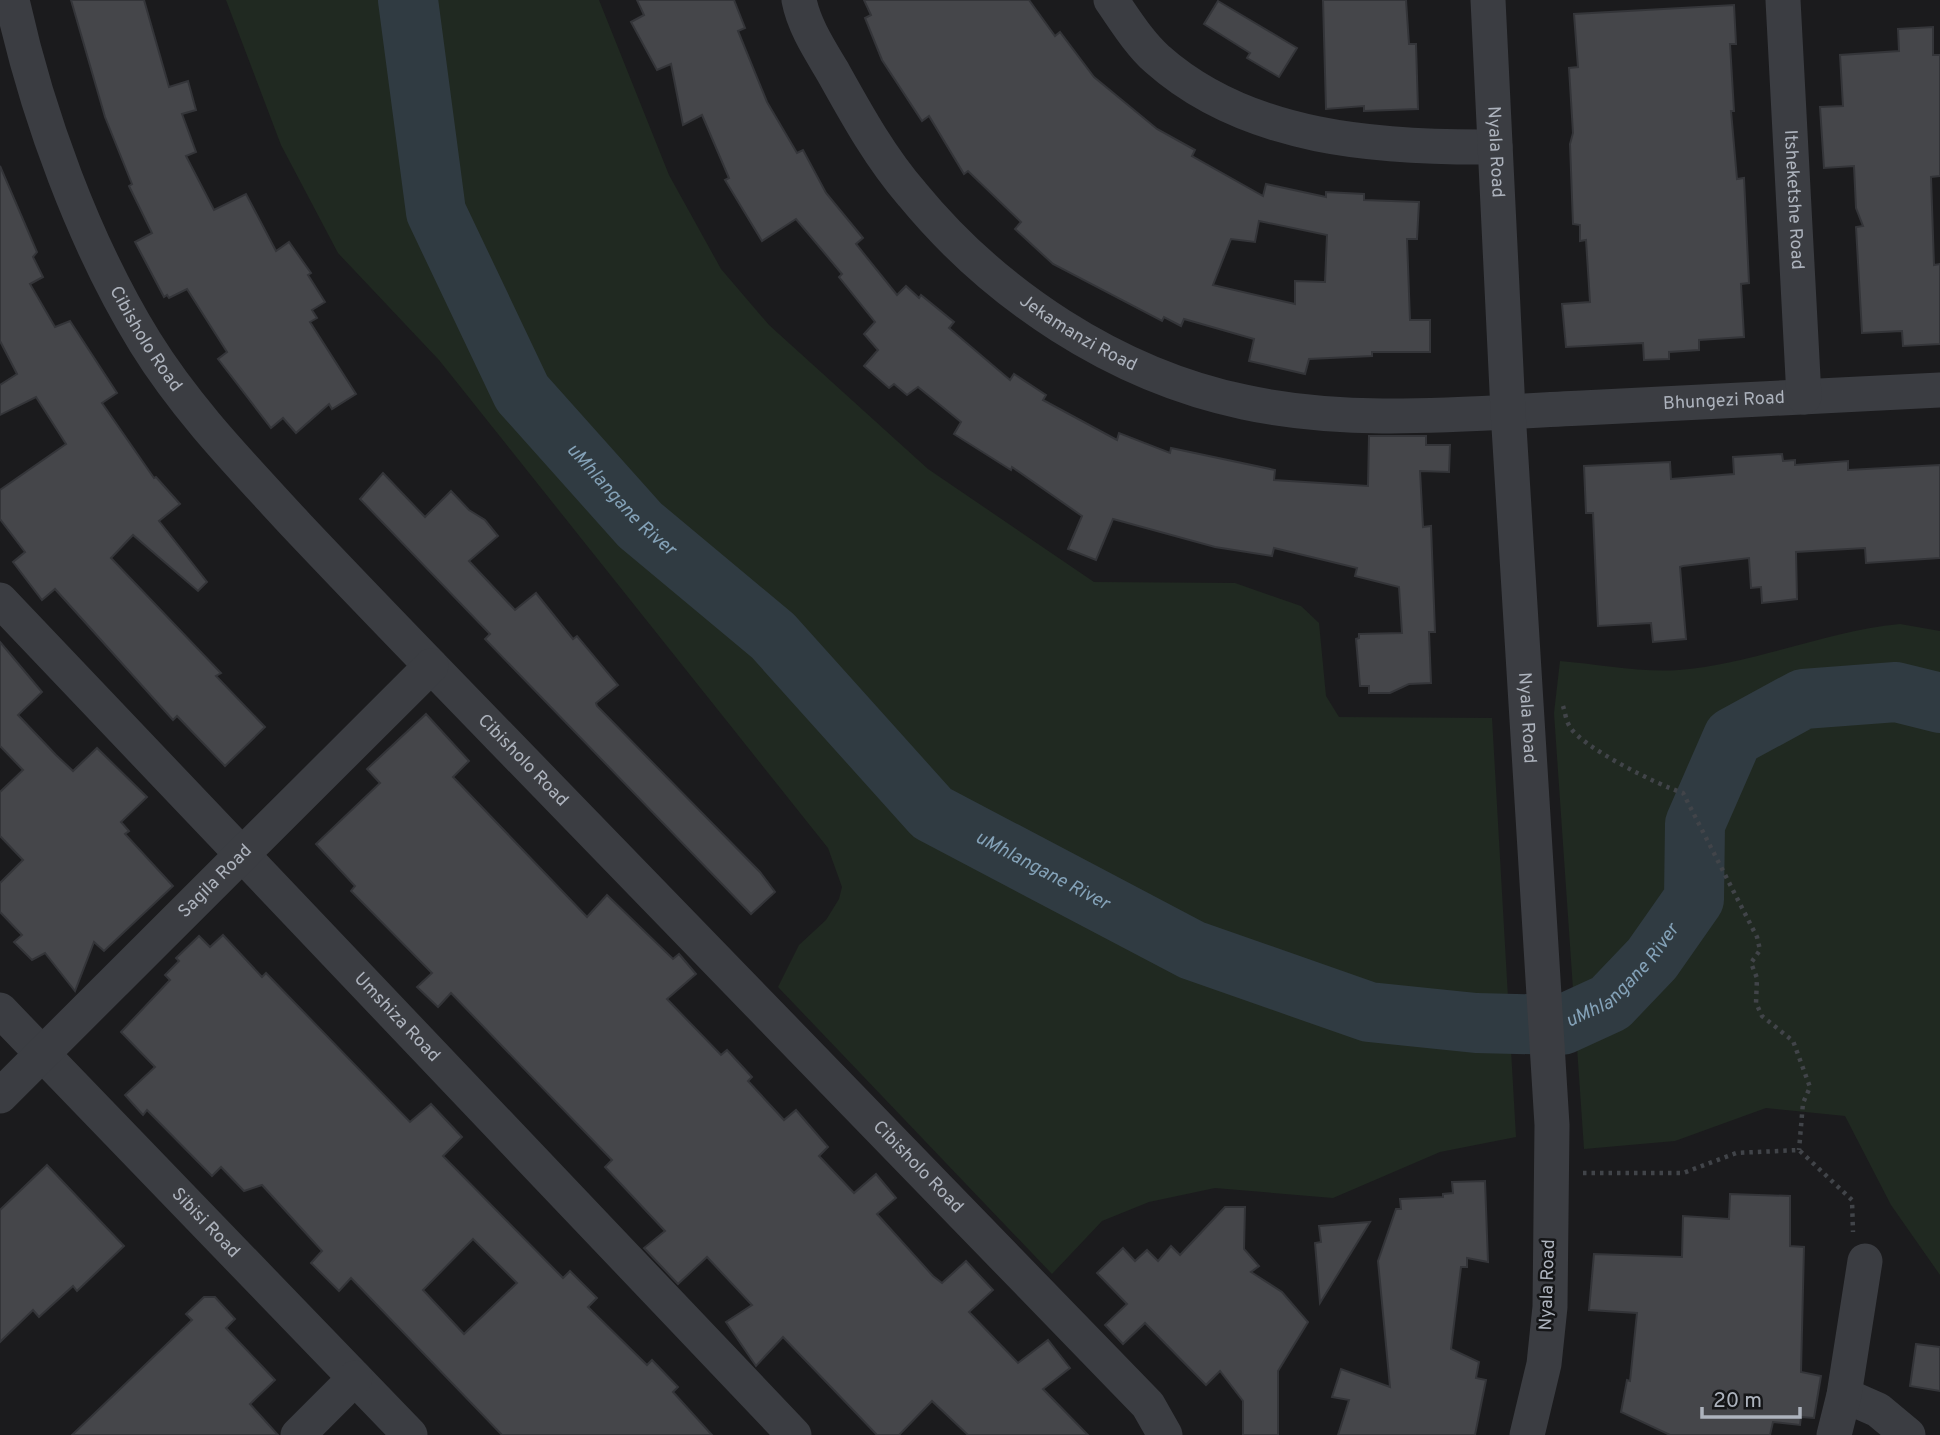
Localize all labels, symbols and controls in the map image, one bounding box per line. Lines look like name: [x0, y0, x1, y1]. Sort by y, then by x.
street label: Nyala Road: [1482, 106, 1509, 198]
street label: Itsheketshe Road: [1778, 129, 1809, 270]
street label: Cibisholo Road: [104, 282, 187, 396]
street label: Jekamanzi Road: [1015, 289, 1141, 377]
street label: Bhungezi Road: [1663, 386, 1785, 415]
water label: uMhlangane River: [561, 438, 682, 563]
street label: Nyala Road: [1513, 672, 1541, 764]
street label: Cibisholo Road: [473, 709, 573, 812]
water label: uMhlangane River: [971, 826, 1115, 917]
street label: Sagila Road: [173, 839, 257, 923]
water label: uMhlangane River: [1562, 918, 1686, 1034]
street label: Umshiza Road: [349, 968, 445, 1067]
street label: Cibisholo Road: [868, 1116, 968, 1218]
street label: Sibisi Road: [166, 1183, 245, 1263]
street label: Nyala Road: [1535, 1239, 1561, 1331]
scale bar: [1702, 1376, 1800, 1420]
text: 20 m: [1713, 1388, 1762, 1415]

